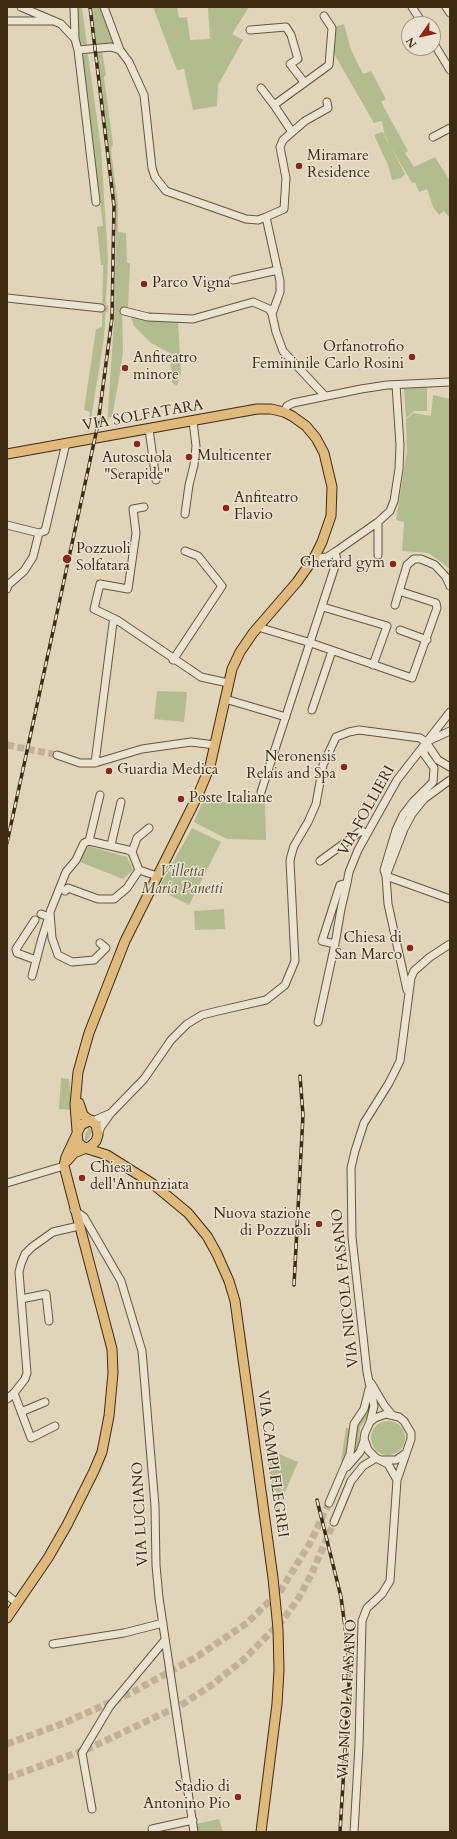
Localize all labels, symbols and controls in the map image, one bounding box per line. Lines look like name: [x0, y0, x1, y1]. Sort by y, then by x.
north arrow: [401, 16, 441, 56]
text: N: [403, 34, 420, 51]
place label: Miramare Residence: [307, 148, 370, 183]
marker: Miramare Residence: [294, 161, 304, 171]
place label: Parco Vigna: [152, 275, 230, 293]
marker: Parco Vigna: [139, 279, 149, 289]
place label: Orfanotrofio Femininile Carlo Rosini: [252, 339, 404, 374]
place label: Anfiteatro minore: [133, 350, 197, 385]
marker: Orfanotrofio Femininile Carlo Rosini: [407, 352, 417, 362]
marker: Anfiteatro minore: [120, 363, 130, 373]
street label: VIA SOLFATARA: [81, 397, 205, 435]
marker: Autoscuola "Serapide": [132, 439, 142, 449]
place label: Multicenter: [197, 448, 271, 466]
place label: Autoscuola "Serapide": [102, 450, 172, 485]
marker: Multicenter: [184, 452, 194, 462]
place label: Anfiteatro Flavio: [234, 490, 298, 525]
marker: Anfiteatro Flavio: [221, 503, 231, 513]
place label: Pozzuoli Solfatara: [76, 541, 131, 576]
marker: Pozzuoli Solfatara: [61, 553, 73, 565]
place label: Gherard gym: [300, 555, 385, 573]
marker: Gherard gym: [388, 559, 398, 569]
place label: Neronensis Relais and Spa: [246, 749, 336, 784]
place label: Guardia Medica: [117, 762, 218, 780]
marker: Neronensis Relais and Spa: [339, 762, 349, 772]
street label: VIA FOLLIERI: [335, 763, 399, 859]
marker: Guardia Medica: [104, 766, 114, 776]
place label: Poste Italiane: [189, 790, 273, 808]
marker: Poste Italiane: [176, 794, 186, 804]
park label: Villetta Maria Panetti: [141, 864, 223, 899]
place label: Chiesa di San Marco: [334, 930, 402, 965]
marker: Chiesa di San Marco: [405, 943, 415, 953]
place label: Chiesa dell'Annunziata: [90, 1160, 189, 1195]
marker: Chiesa dell'Annunziata: [77, 1173, 87, 1183]
place label: Nuova stazione di Pozzuoli: [213, 1206, 311, 1241]
street label: VIA NICOLA FASANO: [329, 1207, 363, 1369]
marker: Nuova stazione di Pozzuoli: [314, 1219, 324, 1229]
street label: VIA CAMPI FLEGREI: [253, 1389, 291, 1539]
street label: VIA LUCIANO: [129, 1461, 153, 1567]
street label: VIA NICOLA FASANO: [335, 1619, 361, 1779]
place label: Stadio di Antonino Pio: [143, 1779, 230, 1814]
marker: Stadio di Antonino Pio: [233, 1792, 243, 1802]

